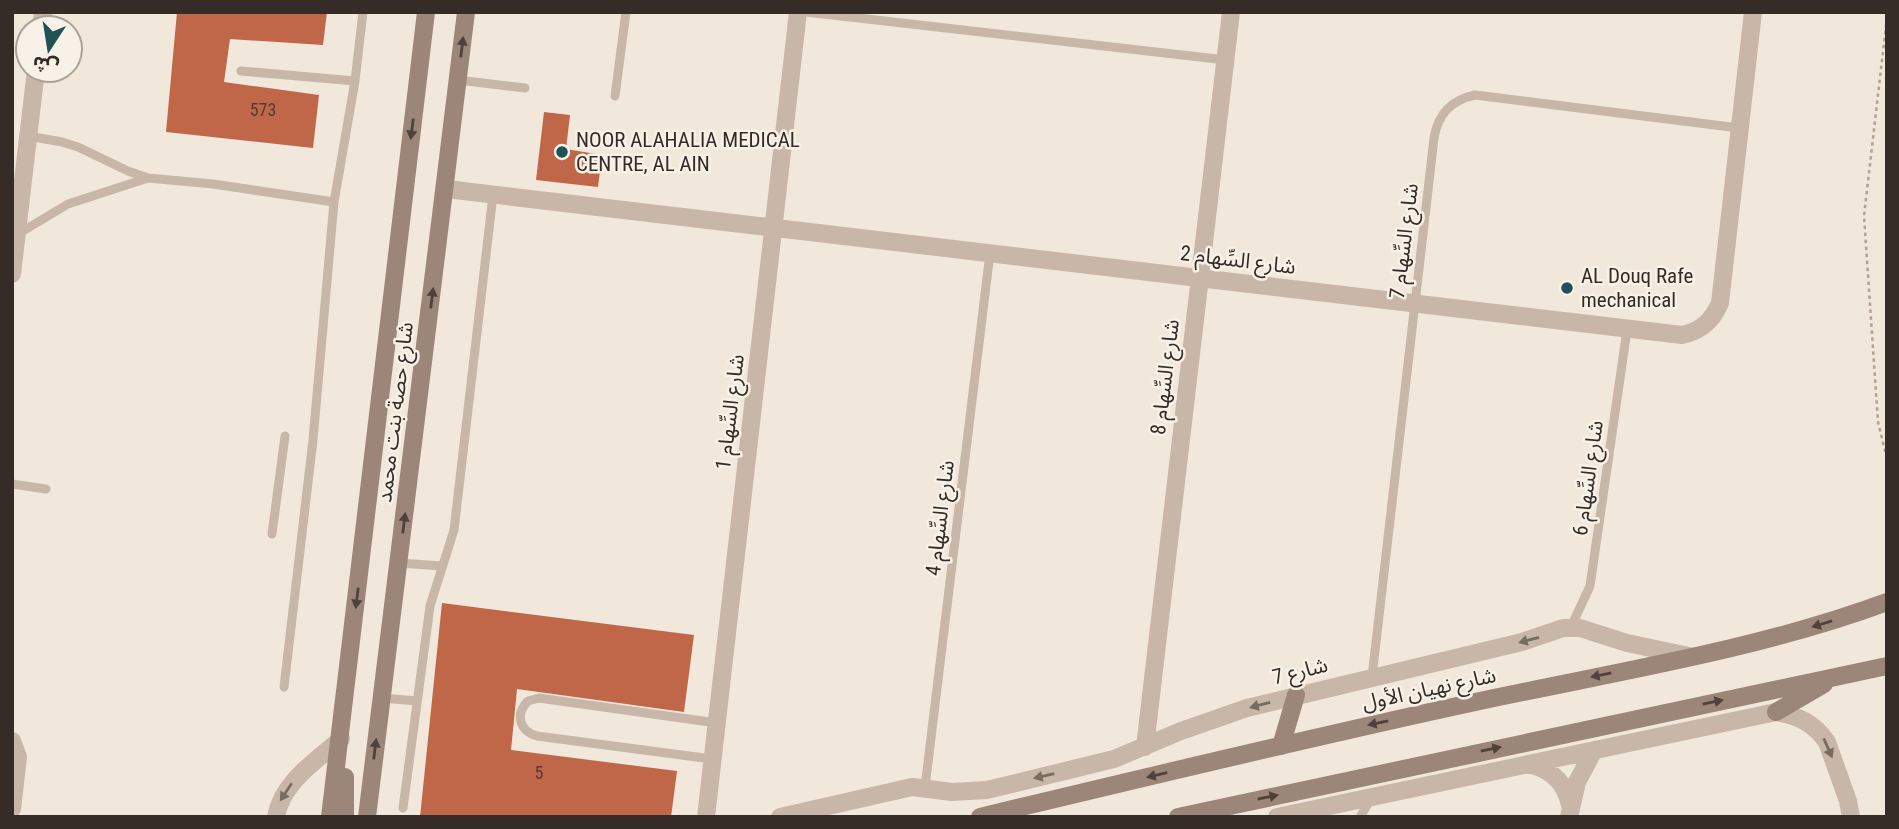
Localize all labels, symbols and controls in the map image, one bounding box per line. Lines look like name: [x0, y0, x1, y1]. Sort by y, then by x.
north arrow: [14, 14, 84, 84]
one-way arrow: [457, 36, 468, 58]
text: ش: [30, 51, 61, 79]
house number: 573: [250, 99, 276, 120]
one-way arrow: [406, 118, 417, 140]
place label: NOOR ALAHALIA MEDICAL CENTRE, AL AIN: [576, 128, 800, 176]
marker: NOOR ALAHALIA MEDICAL CENTRE, AL AIN: [554, 144, 570, 160]
street label: شارع السِّهام 7: [1385, 182, 1427, 301]
street label: شارع السِّهام 2: [1178, 241, 1297, 283]
place label: AL Douq Rafe mechanical: [1581, 264, 1694, 312]
marker: AL Douq Rafe mechanical: [1559, 280, 1575, 296]
one-way arrow: [427, 286, 438, 308]
street label: شارع السِّهام 8: [1146, 318, 1188, 437]
street label: شارع حصة بنت محمد: [372, 321, 421, 504]
street label: شارع السِّهام 1: [711, 353, 753, 472]
street label: شارع السِّهام 6: [1568, 419, 1612, 538]
street label: شارع السِّهام 4: [921, 459, 963, 578]
one-way arrow: [398, 512, 409, 534]
one-way arrow: [352, 587, 363, 609]
one-way arrow: [1811, 619, 1832, 629]
one-way arrow: [1518, 635, 1540, 646]
street label: شارع 7: [1270, 653, 1331, 692]
street label: شارع نهيان الأول: [1360, 663, 1499, 718]
one-way arrow: [1590, 670, 1612, 681]
one-way arrow: [1703, 697, 1725, 708]
one-way arrow: [1249, 700, 1271, 711]
one-way arrow: [1367, 717, 1389, 728]
one-way arrow: [370, 738, 381, 760]
one-way arrow: [1823, 738, 1834, 759]
one-way arrow: [1480, 744, 1502, 755]
house number: 5: [535, 762, 544, 783]
one-way arrow: [1146, 770, 1168, 781]
one-way arrow: [1033, 771, 1055, 782]
one-way arrow: [280, 782, 293, 802]
one-way arrow: [1257, 791, 1279, 802]

